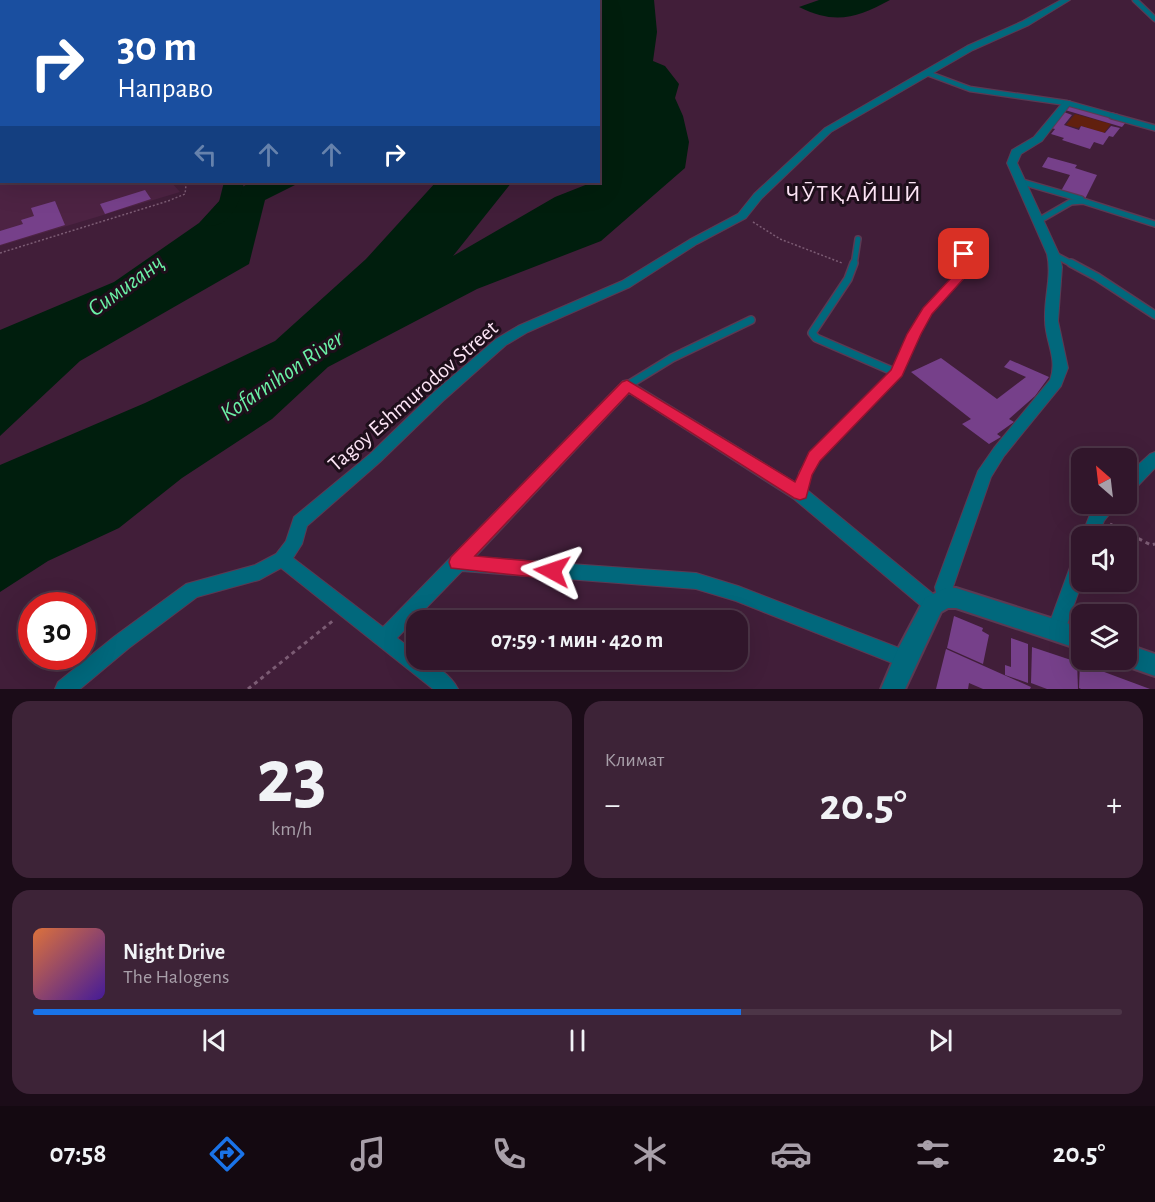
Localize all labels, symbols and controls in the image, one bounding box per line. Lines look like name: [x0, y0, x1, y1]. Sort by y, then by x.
icon: right: [18, 24, 96, 102]
text: 30 m: [117, 26, 197, 68]
text: Направо: [117, 75, 213, 102]
icon: left: [189, 138, 222, 171]
icon: ahead: [252, 138, 285, 171]
icon: ahead: [315, 138, 348, 171]
icon: right: [378, 138, 411, 171]
district label: ЧӮТҚАЙШӢ: [786, 181, 922, 206]
pin: [938, 228, 989, 279]
icon: arrive: [947, 237, 980, 270]
water label: Симиганҷ: [83, 250, 169, 322]
street label: Tagoy Eshmurodov Street: [324, 317, 502, 475]
water label: Kofarnihon River: [216, 326, 349, 426]
north arrow: [1071, 448, 1137, 514]
map controls: [1071, 448, 1137, 670]
button: sound: [1071, 526, 1137, 592]
position arrow: [520, 539, 584, 603]
speed limit sign: 30: [18, 592, 96, 670]
button: layers: [1071, 604, 1137, 670]
text: 07:59 · 1 мин · 420 m: [491, 629, 663, 651]
text: 23: [257, 739, 327, 817]
text: Климат: [605, 750, 664, 770]
text: 20.5°: [819, 783, 907, 828]
text: −: [605, 789, 620, 822]
text: +: [1106, 789, 1122, 822]
text: km/h: [271, 819, 312, 839]
text: Night Drive: [123, 941, 225, 963]
text: The Halogens: [123, 967, 229, 987]
icon: previous: [198, 1024, 231, 1057]
icon: pause: [561, 1024, 594, 1057]
icon: next: [924, 1024, 957, 1057]
icon: directions: [206, 1133, 248, 1175]
icon: music: [347, 1133, 389, 1175]
icon: phone: [488, 1133, 530, 1175]
icon: climate: [629, 1133, 671, 1175]
icon: car: [770, 1133, 812, 1175]
icon: filters: [912, 1133, 954, 1175]
text: 07:58: [50, 1140, 106, 1167]
text: 20.5°: [1053, 1140, 1105, 1167]

